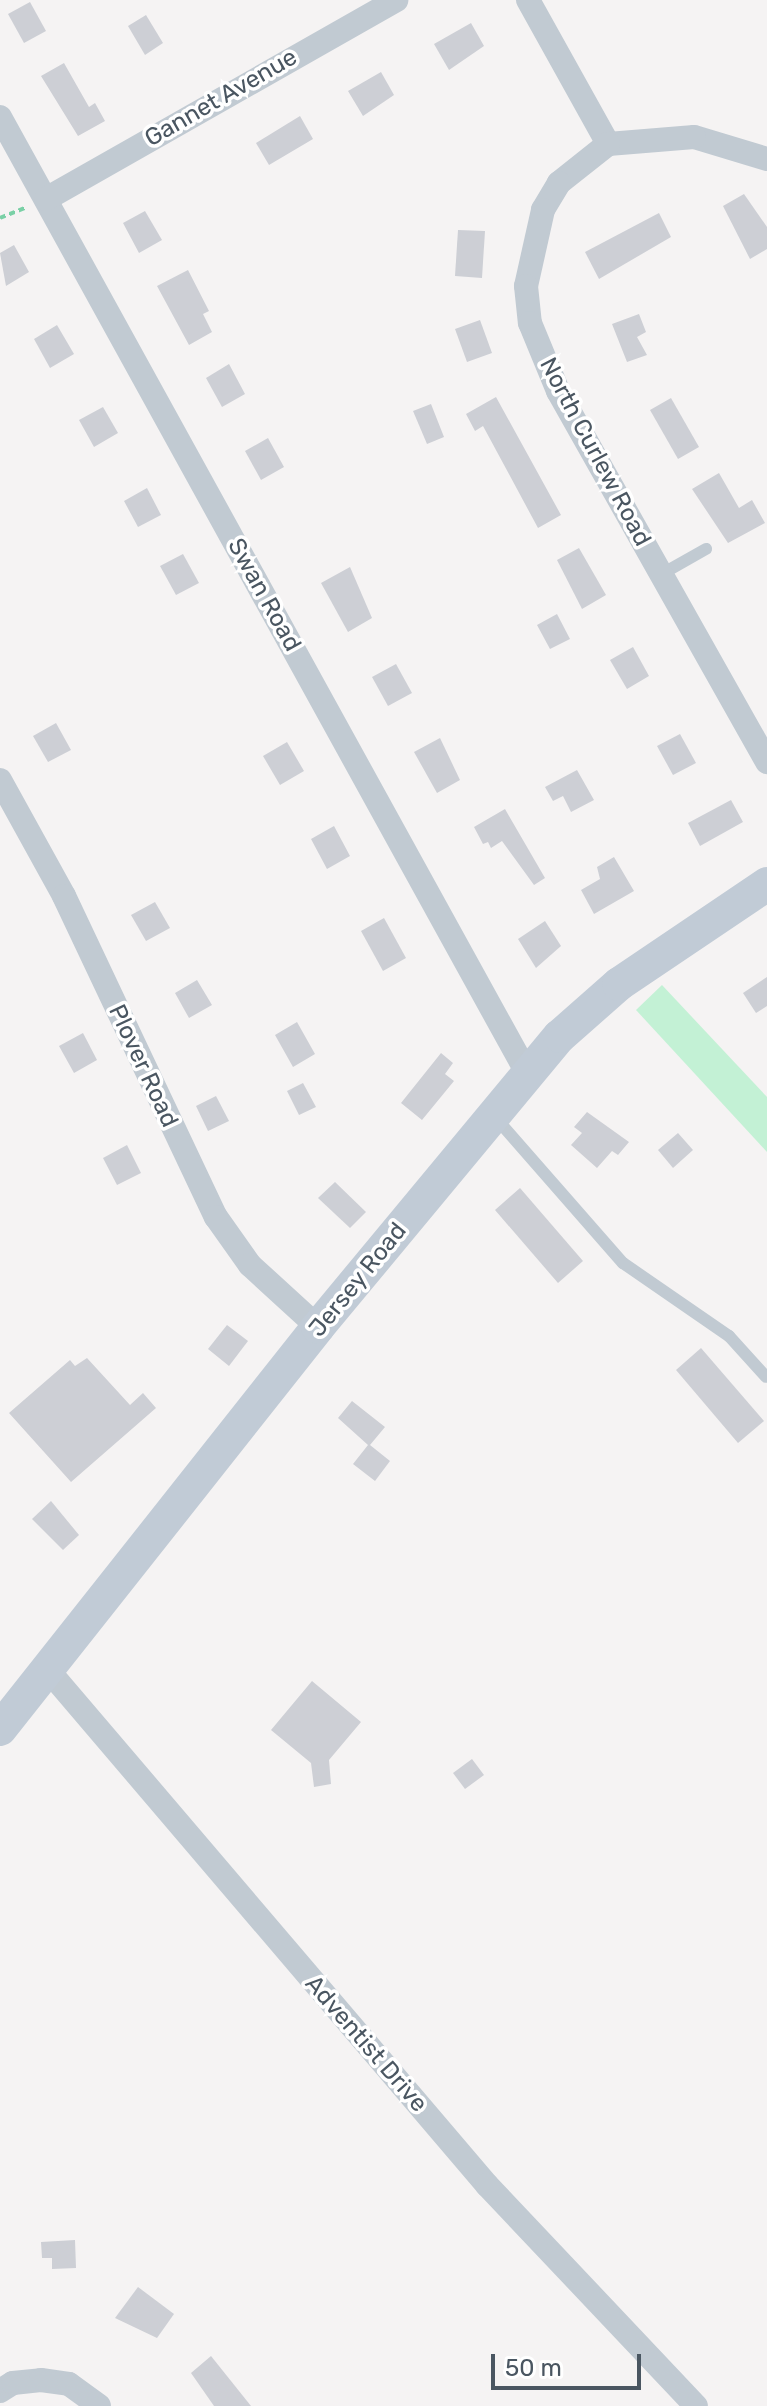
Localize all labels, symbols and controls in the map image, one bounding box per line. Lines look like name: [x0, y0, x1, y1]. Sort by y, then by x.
street label: Gannet Avenue: [140, 43, 302, 153]
street label: North Curlew Road: [533, 353, 657, 551]
street label: Swan Road: [221, 534, 307, 656]
street label: Plover Road: [102, 1000, 184, 1132]
street label: Jersey Road: [303, 1217, 413, 1343]
street label: Adventist Drive: [299, 1970, 433, 2118]
scale bar: [495, 2338, 645, 2388]
text: 50 m: [505, 2354, 562, 2382]

